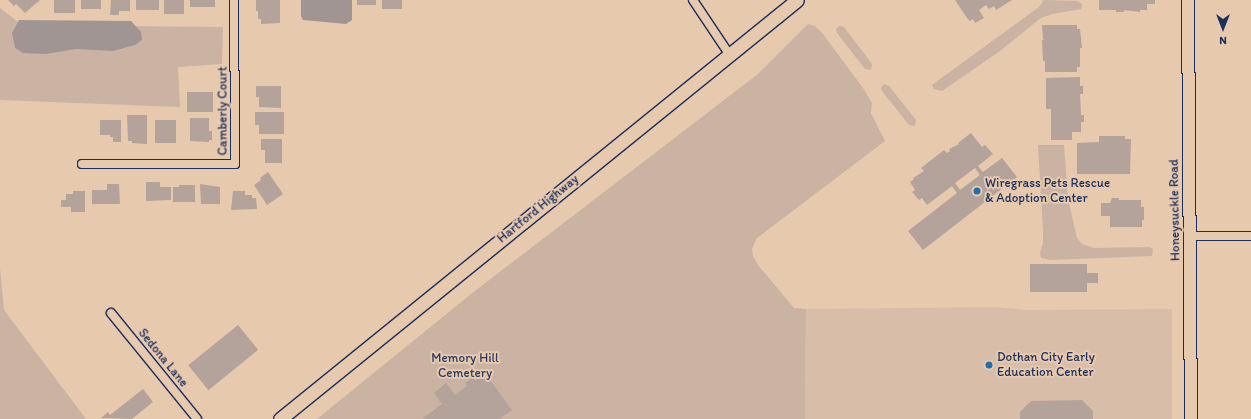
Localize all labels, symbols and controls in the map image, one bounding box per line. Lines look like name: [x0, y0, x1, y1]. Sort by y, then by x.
north arrow: [1203, 8, 1243, 48]
text: N: [1219, 34, 1227, 47]
street label: Camberly Court: [215, 67, 231, 155]
street label: Honeysuckle Road: [1166, 159, 1184, 261]
street label: Hartford Highway: [494, 172, 582, 246]
place label: Wiregrass Pets Rescue & Adoption Center: [985, 176, 1110, 207]
marker: Wiregrass Pets Rescue & Adoption Center: [972, 186, 982, 196]
street label: Sedona Lane: [135, 326, 191, 390]
place label: Dothan City Early Education Center: [997, 350, 1095, 381]
park label: Memory Hill Cemetery: [431, 351, 499, 382]
marker: Dothan City Early Education Center: [984, 360, 994, 370]

